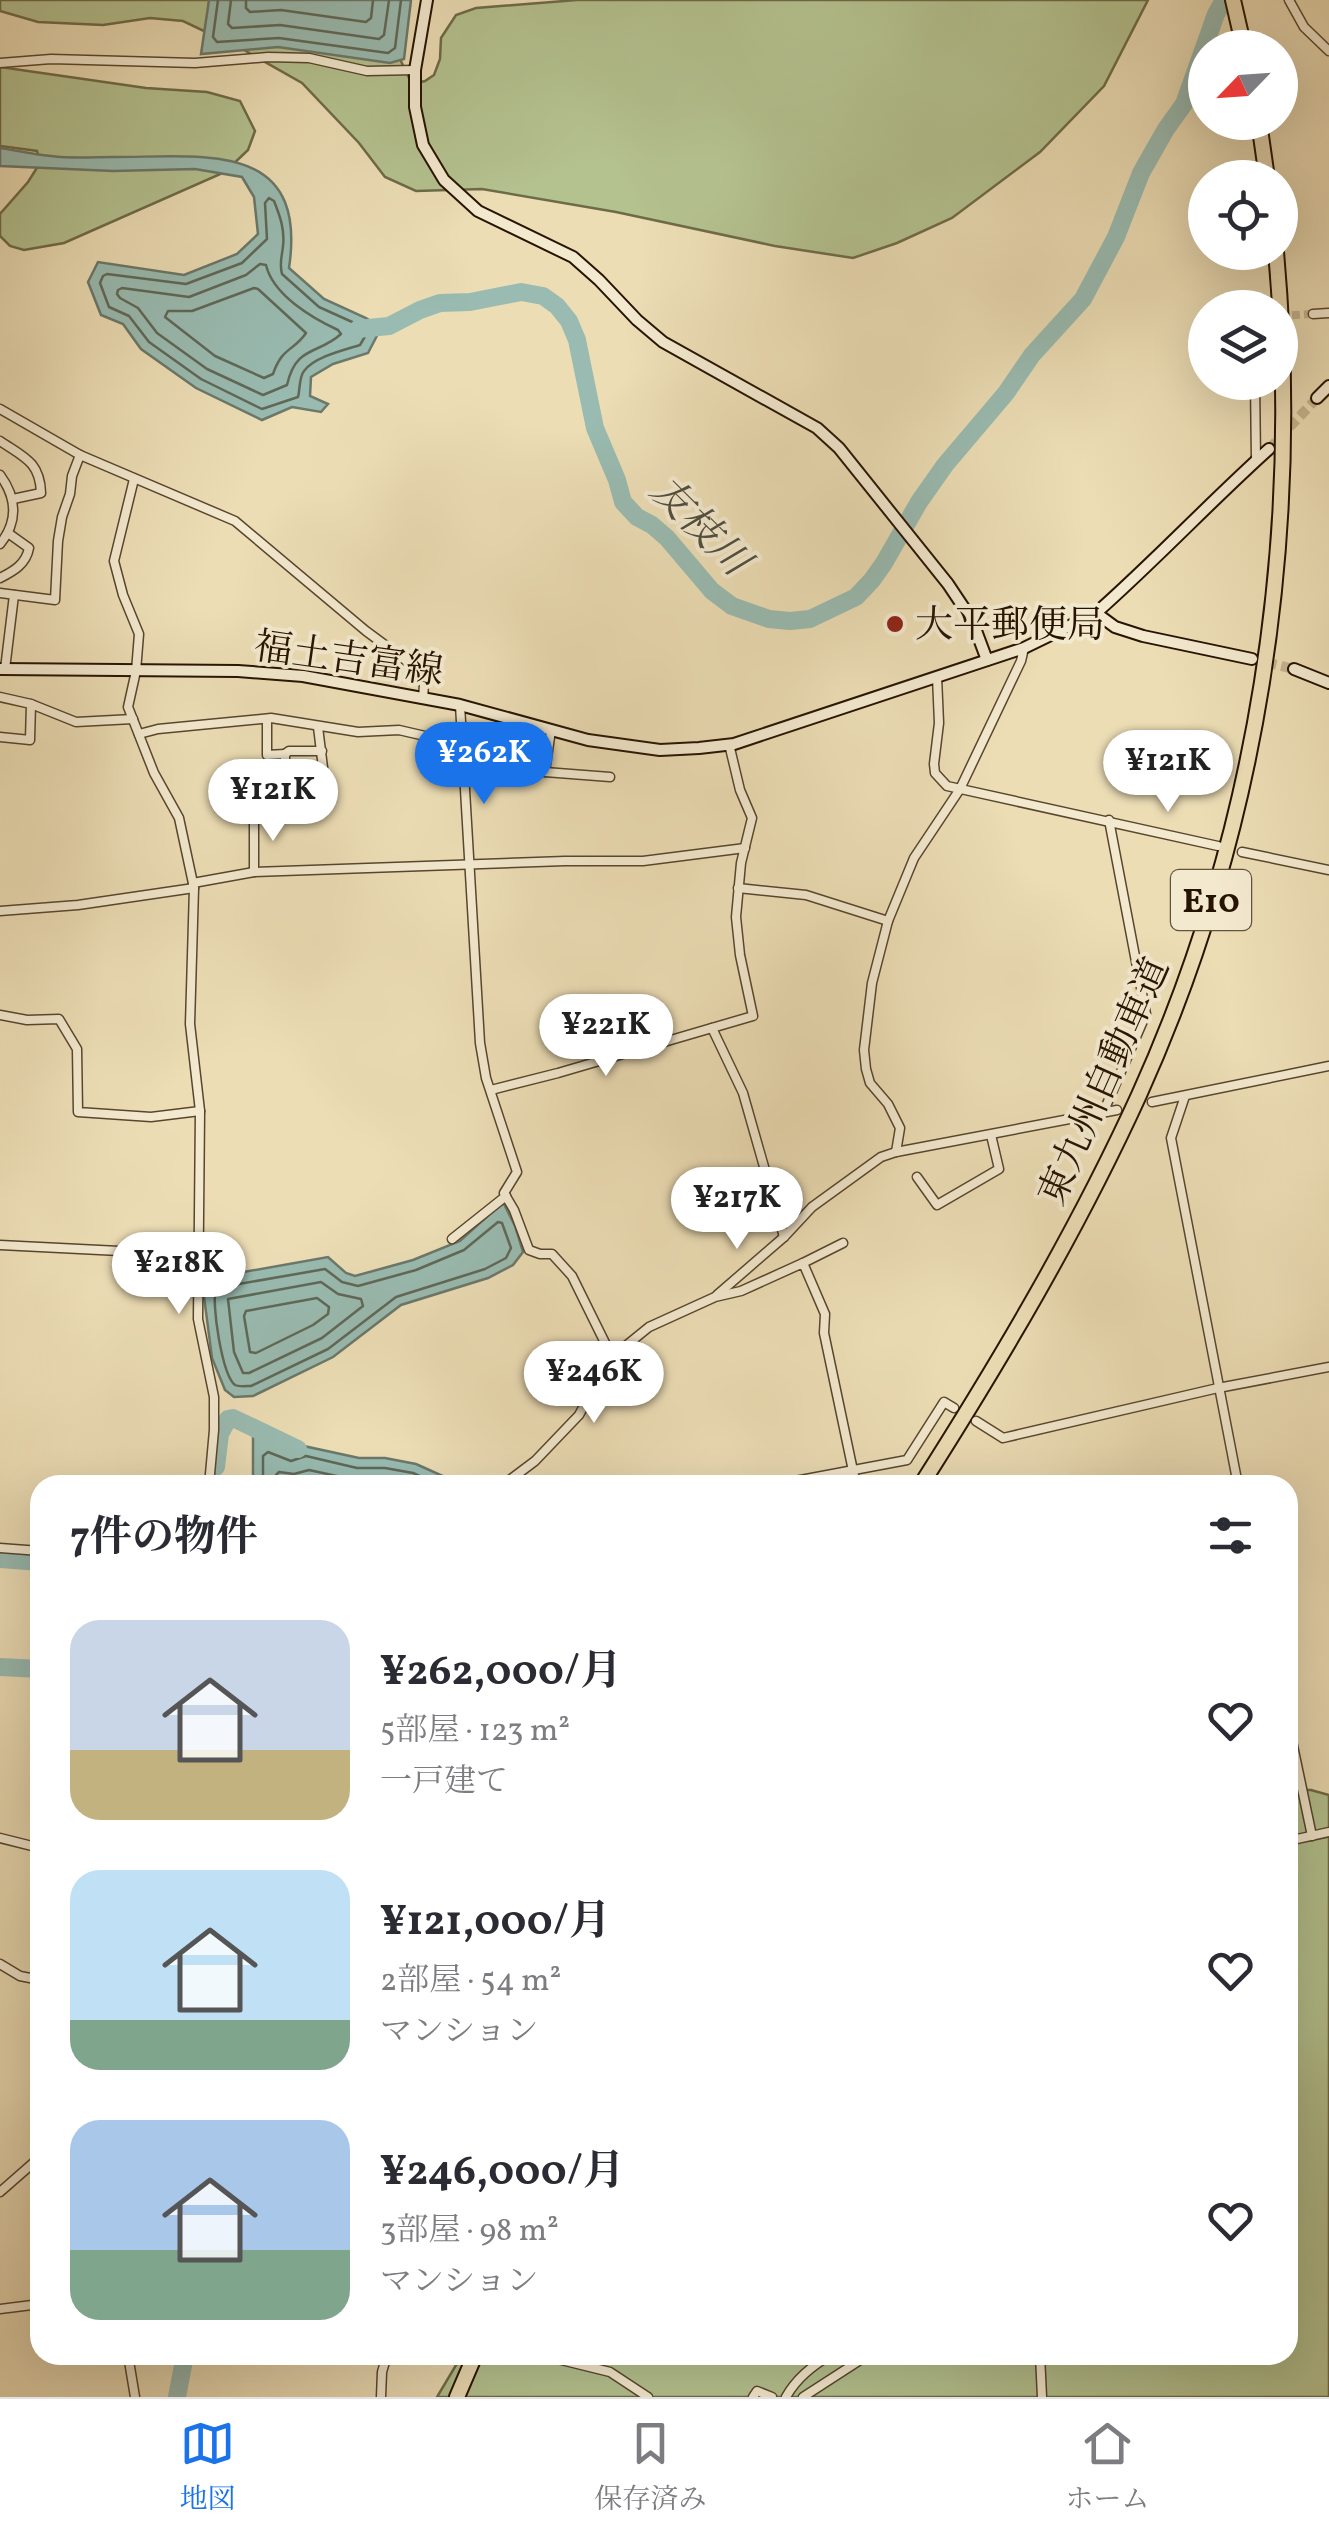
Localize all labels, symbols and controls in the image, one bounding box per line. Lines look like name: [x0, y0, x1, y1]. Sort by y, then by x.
north arrow: [1188, 30, 1298, 140]
map controls: [1188, 30, 1298, 400]
button: locate: [1188, 160, 1298, 270]
button: layers: [1188, 290, 1298, 400]
water label: 友枝川: [636, 466, 763, 593]
place label: 大平郵便局: [915, 601, 1105, 654]
marker: 大平郵便局: [884, 613, 906, 635]
street label: 福土吉富線: [251, 622, 446, 701]
pin: ¥262K: [414, 722, 554, 807]
pin: ¥121K: [1098, 730, 1238, 815]
text: ¥262K: [437, 732, 531, 776]
text: ¥121K: [1125, 740, 1211, 784]
pin: ¥121K: [203, 759, 343, 844]
text: ¥121K: [230, 769, 316, 813]
road number: E10: [1171, 870, 1251, 930]
street label: 東九州自動車道: [1028, 950, 1185, 1215]
pin: ¥221K: [536, 994, 676, 1079]
text: ¥221K: [561, 1004, 651, 1048]
pin: ¥217K: [667, 1167, 807, 1252]
text: ¥217K: [693, 1177, 781, 1221]
pin: ¥218K: [109, 1232, 249, 1317]
text: ¥218K: [134, 1242, 224, 1286]
pin: ¥246K: [524, 1341, 664, 1426]
text: ¥246K: [546, 1351, 642, 1395]
icon: filters: [1203, 1508, 1258, 1563]
text: 7件の物件: [70, 1510, 258, 1569]
text: ¥262,000/月: [380, 1644, 622, 1703]
icon: home: [150, 1660, 270, 1780]
icon: heart: [1203, 1693, 1258, 1748]
text: 5部屋 · 123 m²: [380, 1710, 570, 1754]
text: 一戸建て: [380, 1761, 508, 1805]
text: ¥121,000/月: [380, 1894, 611, 1953]
icon: home: [150, 1910, 270, 2030]
icon: heart: [1203, 1943, 1258, 1998]
text: 2部屋 · 54 m²: [380, 1960, 561, 2004]
text: マンション: [380, 2011, 539, 2055]
text: ¥246,000/月: [380, 2144, 625, 2203]
icon: home: [150, 2160, 270, 2280]
icon: heart: [1203, 2193, 1258, 2248]
text: 3部屋 · 98 m²: [380, 2210, 559, 2254]
text: マンション: [380, 2261, 539, 2305]
tab: 地図: [179, 2416, 236, 2520]
tab: 保存済み: [594, 2416, 707, 2520]
tab: ホーム: [1065, 2416, 1150, 2520]

